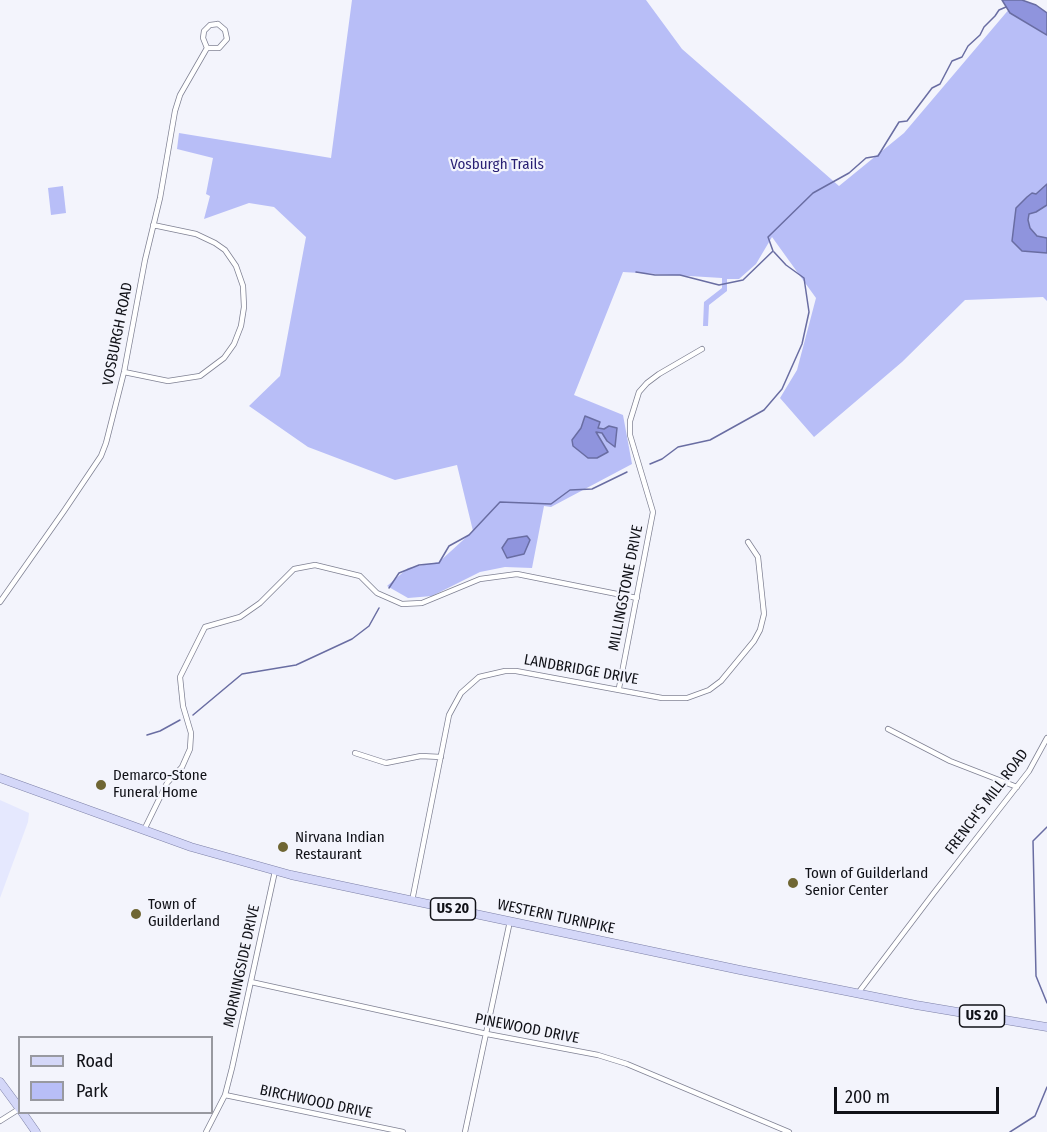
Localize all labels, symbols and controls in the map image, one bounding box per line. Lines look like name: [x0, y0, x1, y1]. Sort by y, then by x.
park label: Vosburgh Trails: [450, 156, 544, 174]
street label: VOSBURGH ROAD: [99, 281, 137, 387]
street label: MILLINGSTONE DRIVE: [605, 524, 647, 652]
street label: LANDBRIDGE DRIVE: [522, 651, 640, 689]
street label: FRENCH'S MILL ROAD: [942, 746, 1032, 858]
place label: Demarco-Stone Funeral Home: [113, 767, 207, 802]
marker: Demarco-Stone Funeral Home: [94, 778, 108, 792]
place label: Nirvana Indian Restaurant: [295, 829, 385, 864]
marker: Nirvana Indian Restaurant: [276, 840, 290, 854]
place label: Town of Guilderland Senior Center: [805, 865, 928, 900]
marker: Town of Guilderland Senior Center: [786, 876, 800, 890]
place label: Town of Guilderland: [148, 896, 220, 931]
street label: WESTERN TURNPIKE: [496, 896, 616, 938]
road number: US 20: [430, 898, 476, 920]
street label: MORNINGSIDE DRIVE: [220, 903, 264, 1029]
marker: Town of Guilderland: [129, 907, 143, 921]
road number: US 20: [960, 1005, 1004, 1027]
street label: PINEWOOD DRIVE: [473, 1010, 581, 1048]
legend: [18, 1036, 213, 1114]
text: Road: [76, 1050, 113, 1072]
scale bar: [837, 1075, 1002, 1113]
text: Park: [76, 1080, 108, 1102]
street label: BIRCHWOOD DRIVE: [258, 1081, 374, 1123]
text: 200 m: [845, 1086, 890, 1108]

